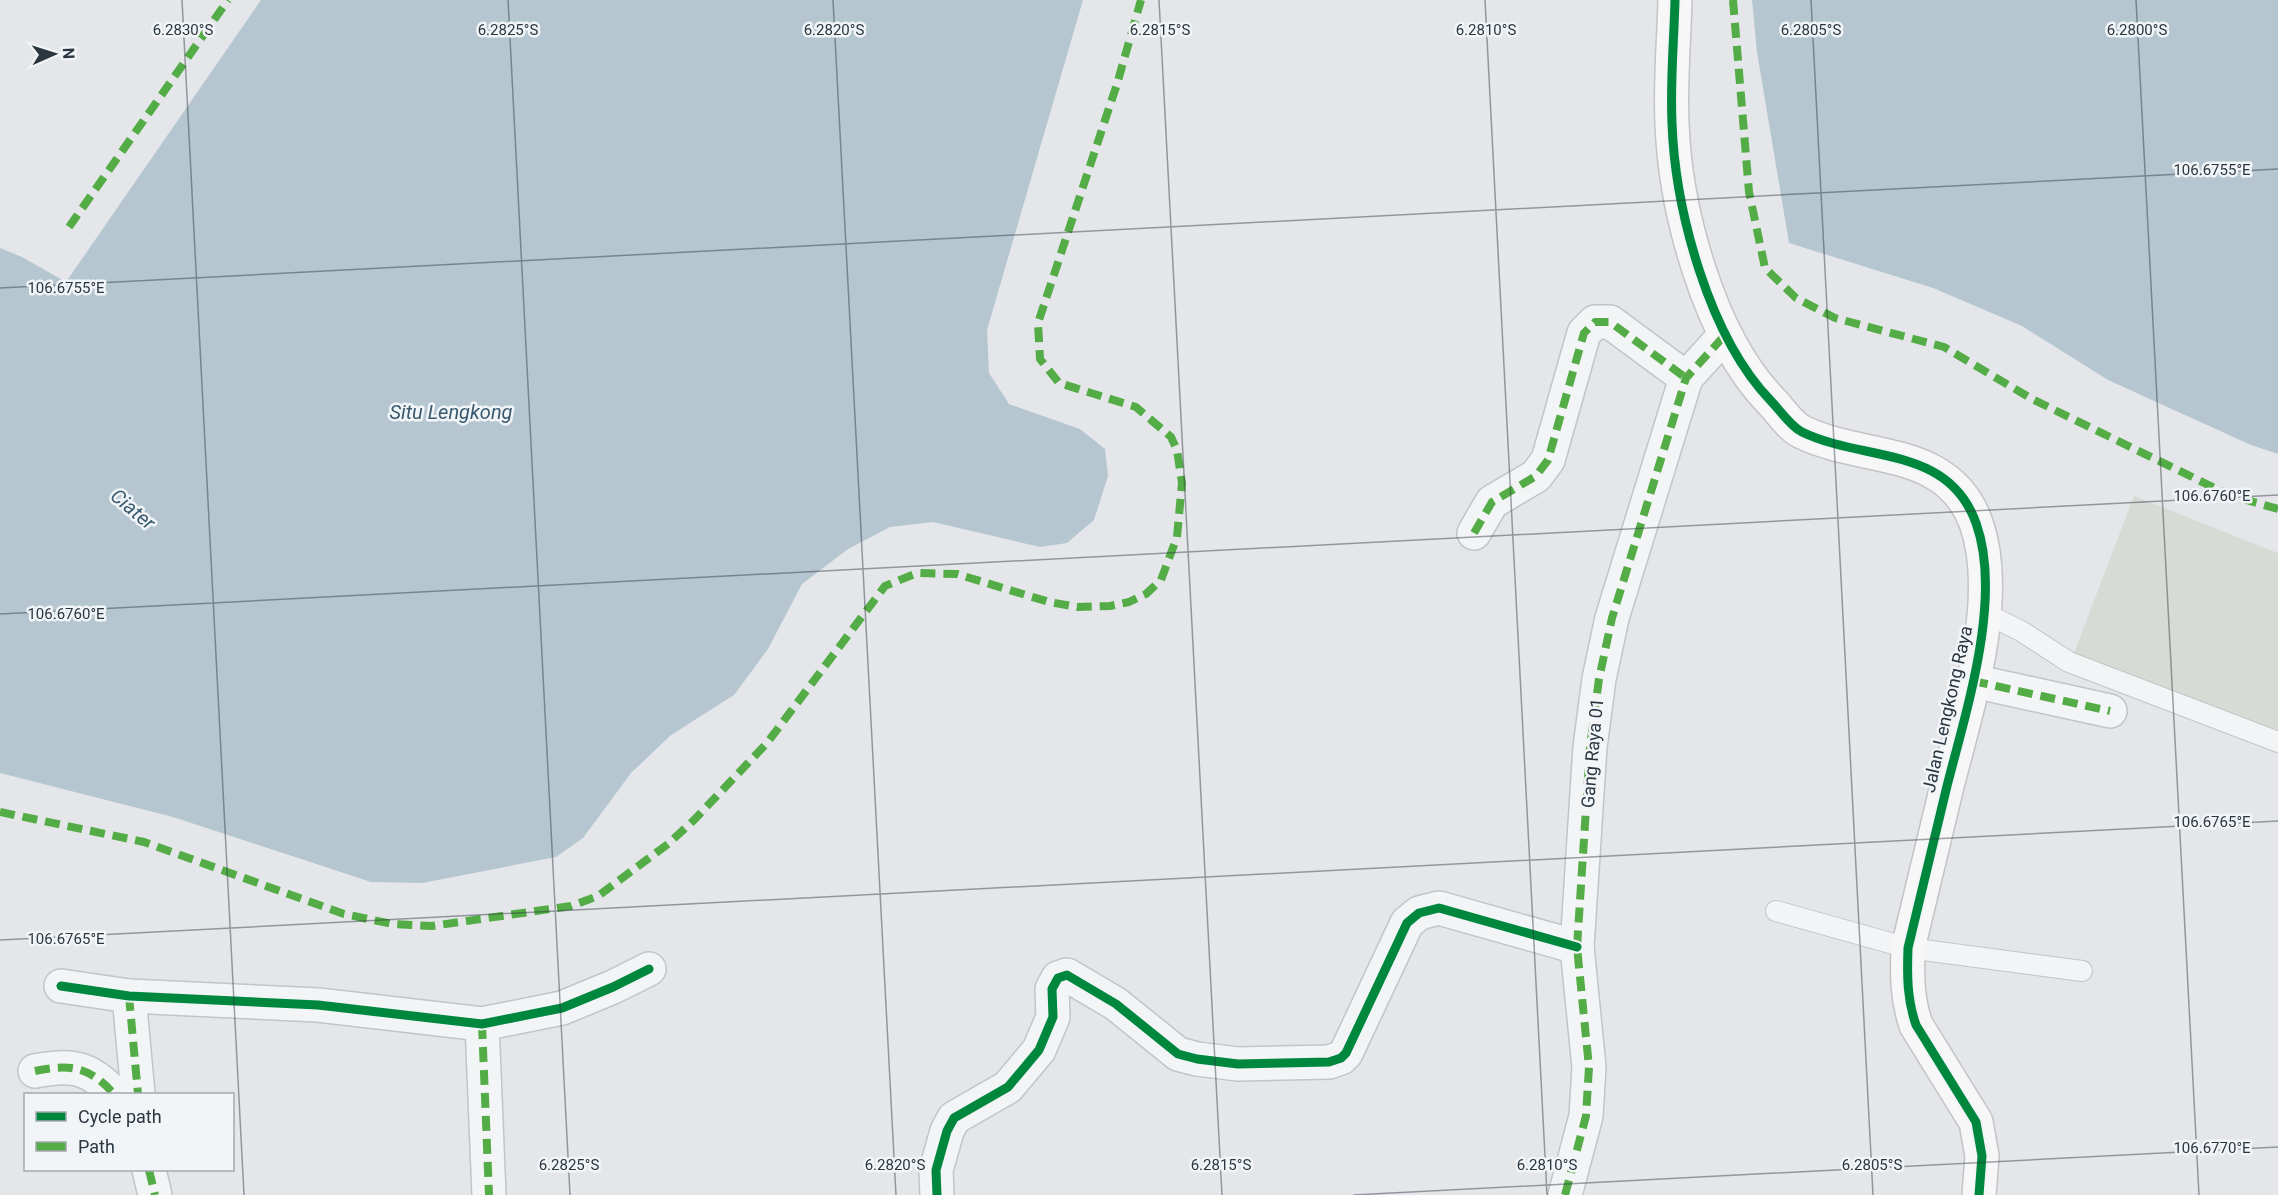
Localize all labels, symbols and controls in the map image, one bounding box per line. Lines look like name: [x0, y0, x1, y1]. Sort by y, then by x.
text: 6.2830°S: [153, 21, 213, 39]
text: 6.2825°S: [478, 21, 538, 39]
text: 6.2820°S: [804, 21, 864, 39]
text: 6.2815°S: [1130, 21, 1190, 39]
text: 6.2810°S: [1456, 21, 1516, 39]
text: 6.2805°S: [1781, 21, 1841, 39]
text: 6.2800°S: [2107, 21, 2167, 39]
north arrow: [24, 24, 84, 84]
text: N: [59, 47, 78, 59]
text: 106.6755°E: [2173, 161, 2251, 179]
text: 106.6755°E: [27, 279, 105, 297]
water label: Situ Lengkong: [389, 400, 513, 424]
water label: Ciater: [106, 483, 161, 536]
text: 106.6760°E: [2173, 487, 2251, 505]
text: 106.6760°E: [27, 605, 105, 623]
street label: Jalan Lengkong Raya: [1918, 624, 1976, 794]
street label: Gang Raya 01: [1577, 697, 1607, 809]
text: 106.6765°E: [2173, 813, 2251, 831]
text: 106.6765°E: [27, 930, 105, 948]
legend: [24, 1093, 234, 1171]
text: Cycle path: [78, 1106, 162, 1127]
text: Path: [78, 1136, 115, 1157]
text: 106.6770°E: [2173, 1139, 2251, 1157]
text: 6.2825°S: [539, 1156, 599, 1174]
text: 6.2820°S: [865, 1156, 925, 1174]
text: 6.2815°S: [1191, 1156, 1251, 1174]
text: 6.2810°S: [1517, 1156, 1577, 1174]
text: 6.2805°S: [1842, 1156, 1902, 1174]

